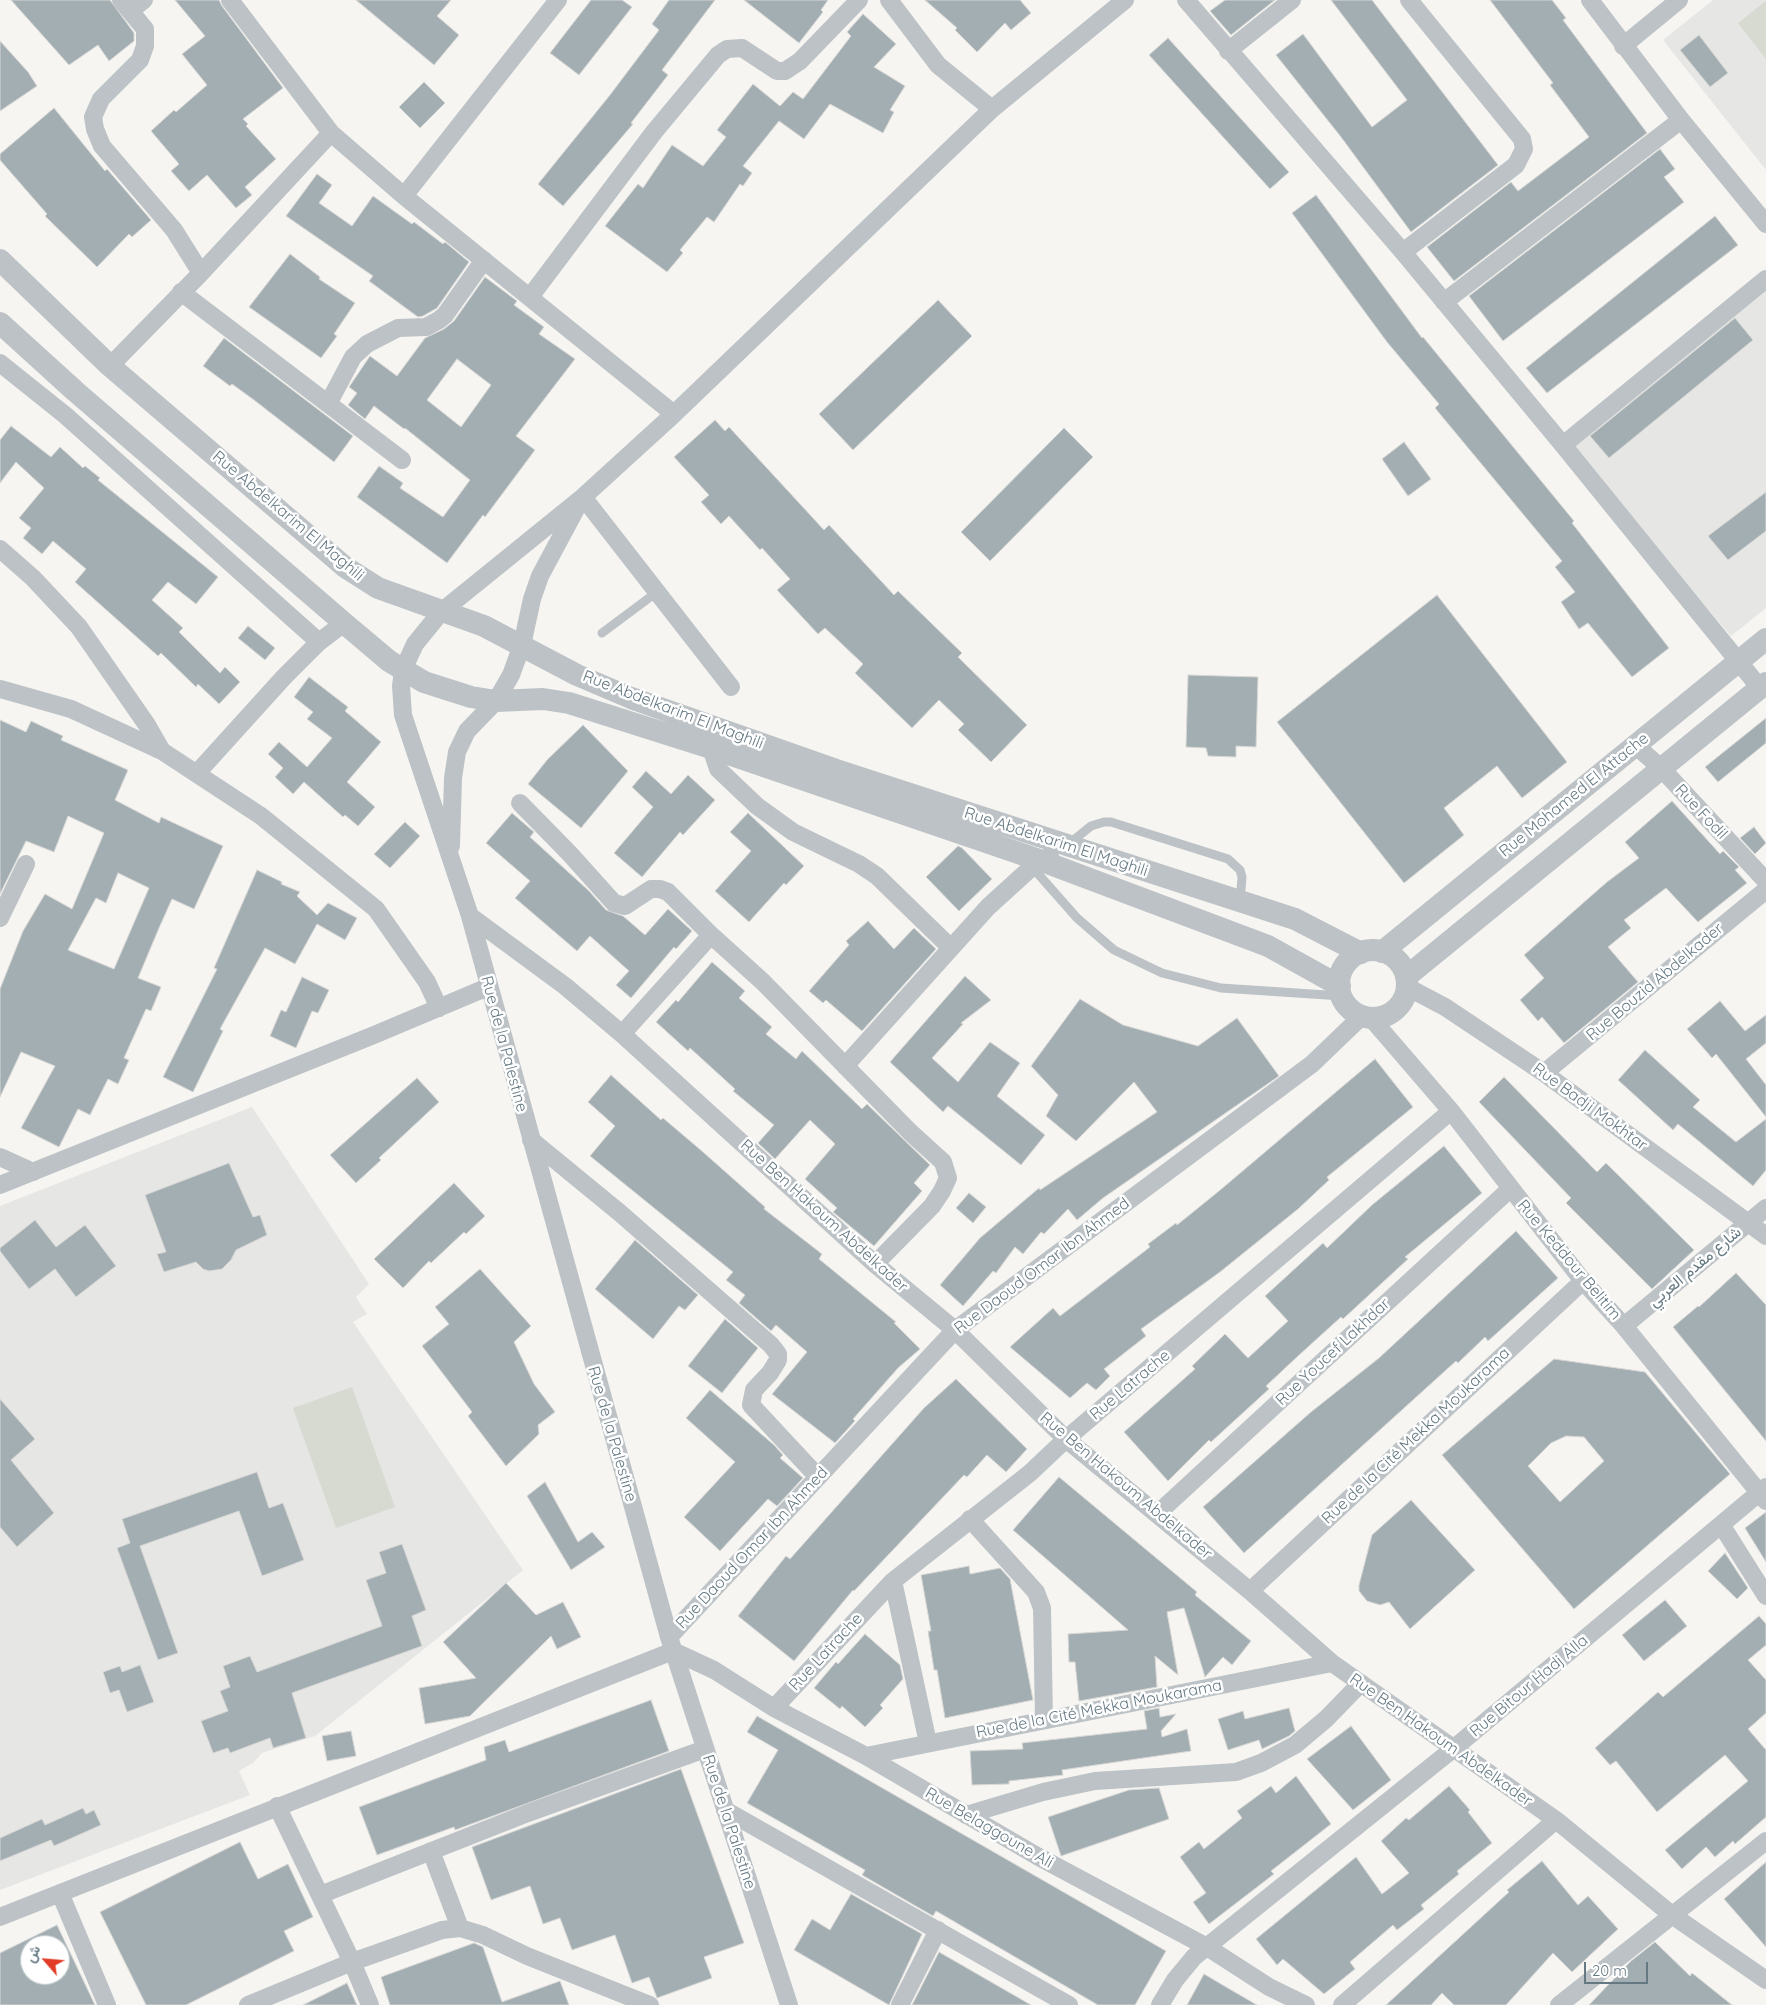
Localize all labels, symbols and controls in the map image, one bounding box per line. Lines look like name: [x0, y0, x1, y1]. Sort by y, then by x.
street label: Rue Abdelkarim El Maghili: [208, 447, 368, 585]
street label: Rue Abdelkarim El Maghili: [580, 667, 766, 753]
street label: Rue Mohamed El Attache: [1495, 729, 1653, 861]
street label: Rue Fodil: [1671, 780, 1731, 844]
street label: Rue Abdelkarim El Maghili: [962, 803, 1150, 881]
street label: Rue Bouzid Abdelkader: [1583, 919, 1727, 1045]
street label: Rue de la Palestine: [477, 974, 531, 1114]
street label: Rue Badji Mokhtar: [1529, 1059, 1651, 1155]
street label: Rue Ben Hakoum Abdelkader: [736, 1136, 912, 1296]
street label: Rue Daoud Omar Ibn Ahmed: [951, 1194, 1133, 1338]
street label: Rue Keddour Belitim: [1513, 1196, 1625, 1324]
street label: شارع مقدم العربي: [1645, 1223, 1745, 1311]
street label: Rue Youcef Lakhdar: [1272, 1294, 1394, 1410]
street label: Rue de la Cité Mekka Moukarama: [1318, 1344, 1514, 1528]
street label: Rue Latrache: [1086, 1346, 1174, 1424]
street label: Rue de la Palestine: [583, 1364, 641, 1504]
street label: Rue Ben Hakoum Abdelkader: [1036, 1408, 1216, 1564]
street label: Rue Daoud Omar Ibn Ahmed: [672, 1463, 832, 1633]
street label: Rue Latrache: [785, 1609, 867, 1695]
street label: Rue Bitour Hadj Alla: [1466, 1631, 1592, 1741]
street label: Rue Ben Hakoum Abdelkader: [1346, 1669, 1536, 1811]
street label: Rue de la Cité Mekka Moukarama: [974, 1676, 1224, 1742]
street label: Rue de la Palestine: [698, 1752, 760, 1892]
street label: Rue Belaggoune Ali: [922, 1784, 1056, 1872]
north arrow: [20, 1935, 70, 1985]
text: ش: [21, 1942, 44, 1965]
scale bar: [1586, 1952, 1650, 1984]
text: 20 m: [1592, 1961, 1627, 1980]

